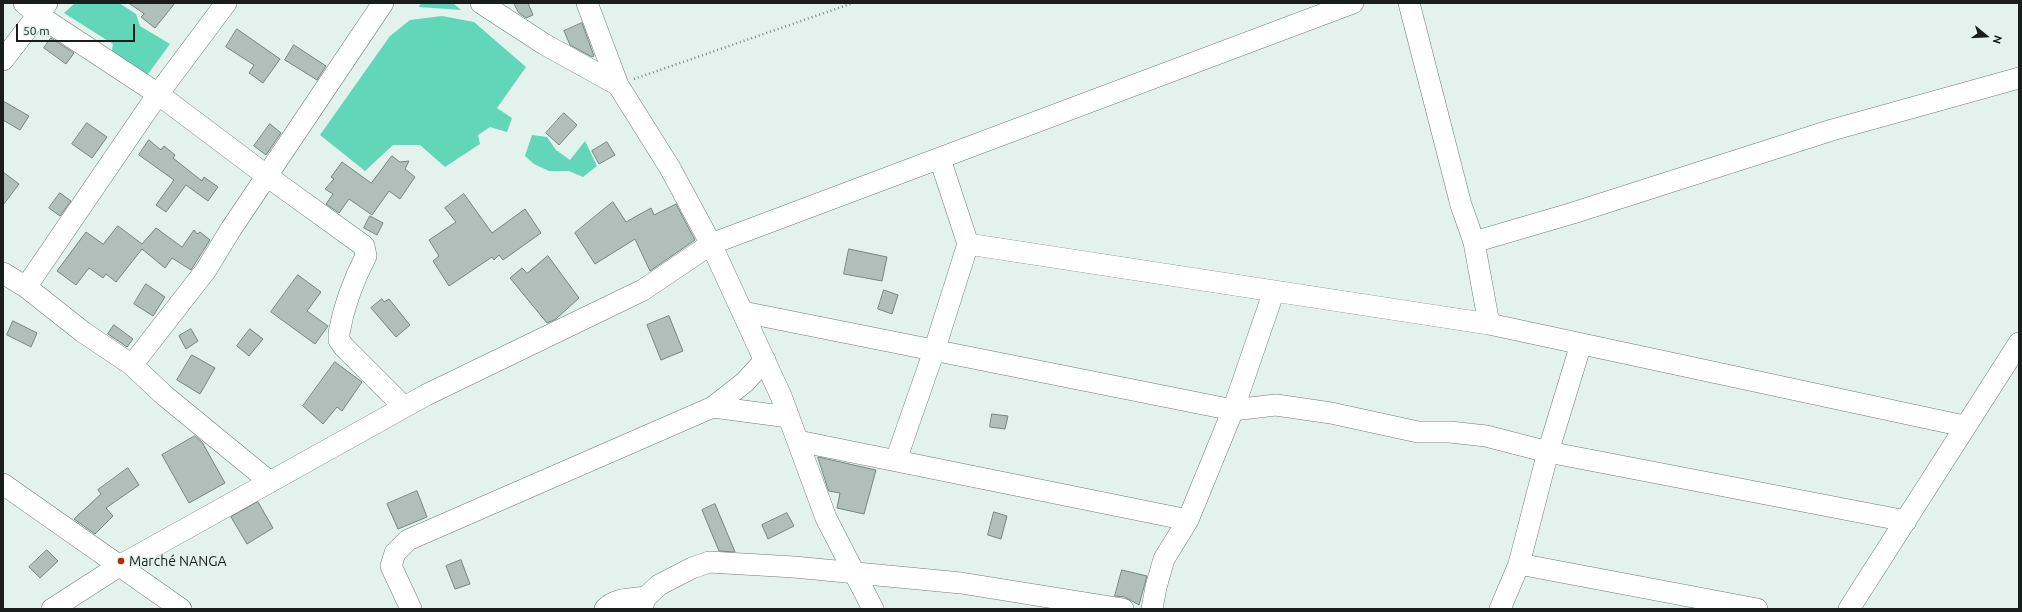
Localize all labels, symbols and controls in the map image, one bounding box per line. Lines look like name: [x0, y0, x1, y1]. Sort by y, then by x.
scale bar: [18, 16, 137, 42]
north arrow: [1966, 16, 2006, 56]
text: 50 m: [23, 24, 50, 37]
text: N: [1990, 34, 2004, 45]
place label: Marché NANGA: [129, 553, 227, 569]
marker: Marché NANGA: [116, 556, 126, 566]

